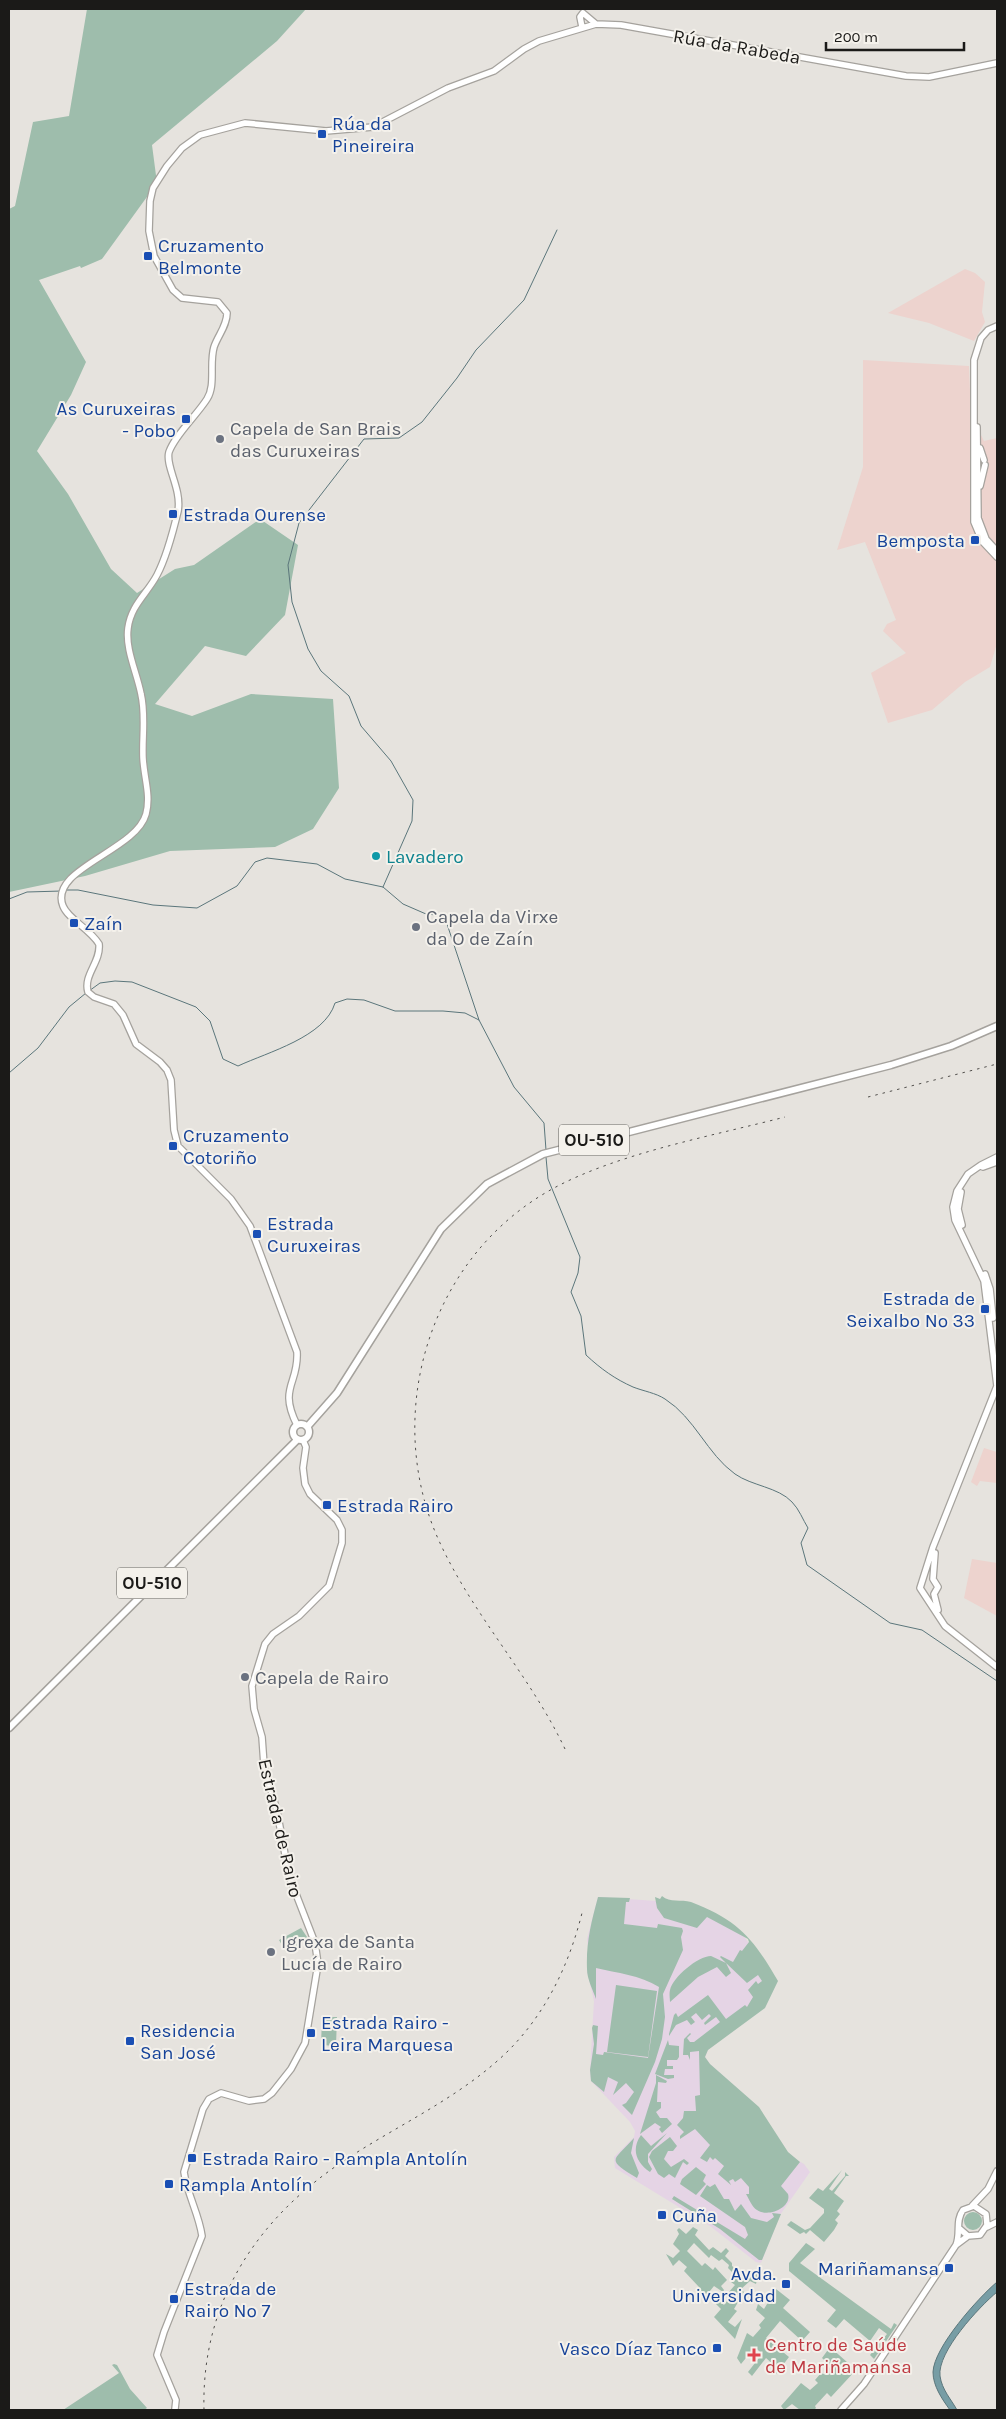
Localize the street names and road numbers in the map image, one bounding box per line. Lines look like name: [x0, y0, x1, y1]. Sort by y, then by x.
street label: Rúa da Rabeda: [671, 25, 802, 69]
road number: OU-510: [559, 1124, 629, 1156]
road number: OU-510: [117, 1568, 187, 1599]
street label: Estrada de Rairo: [253, 1757, 307, 1900]

